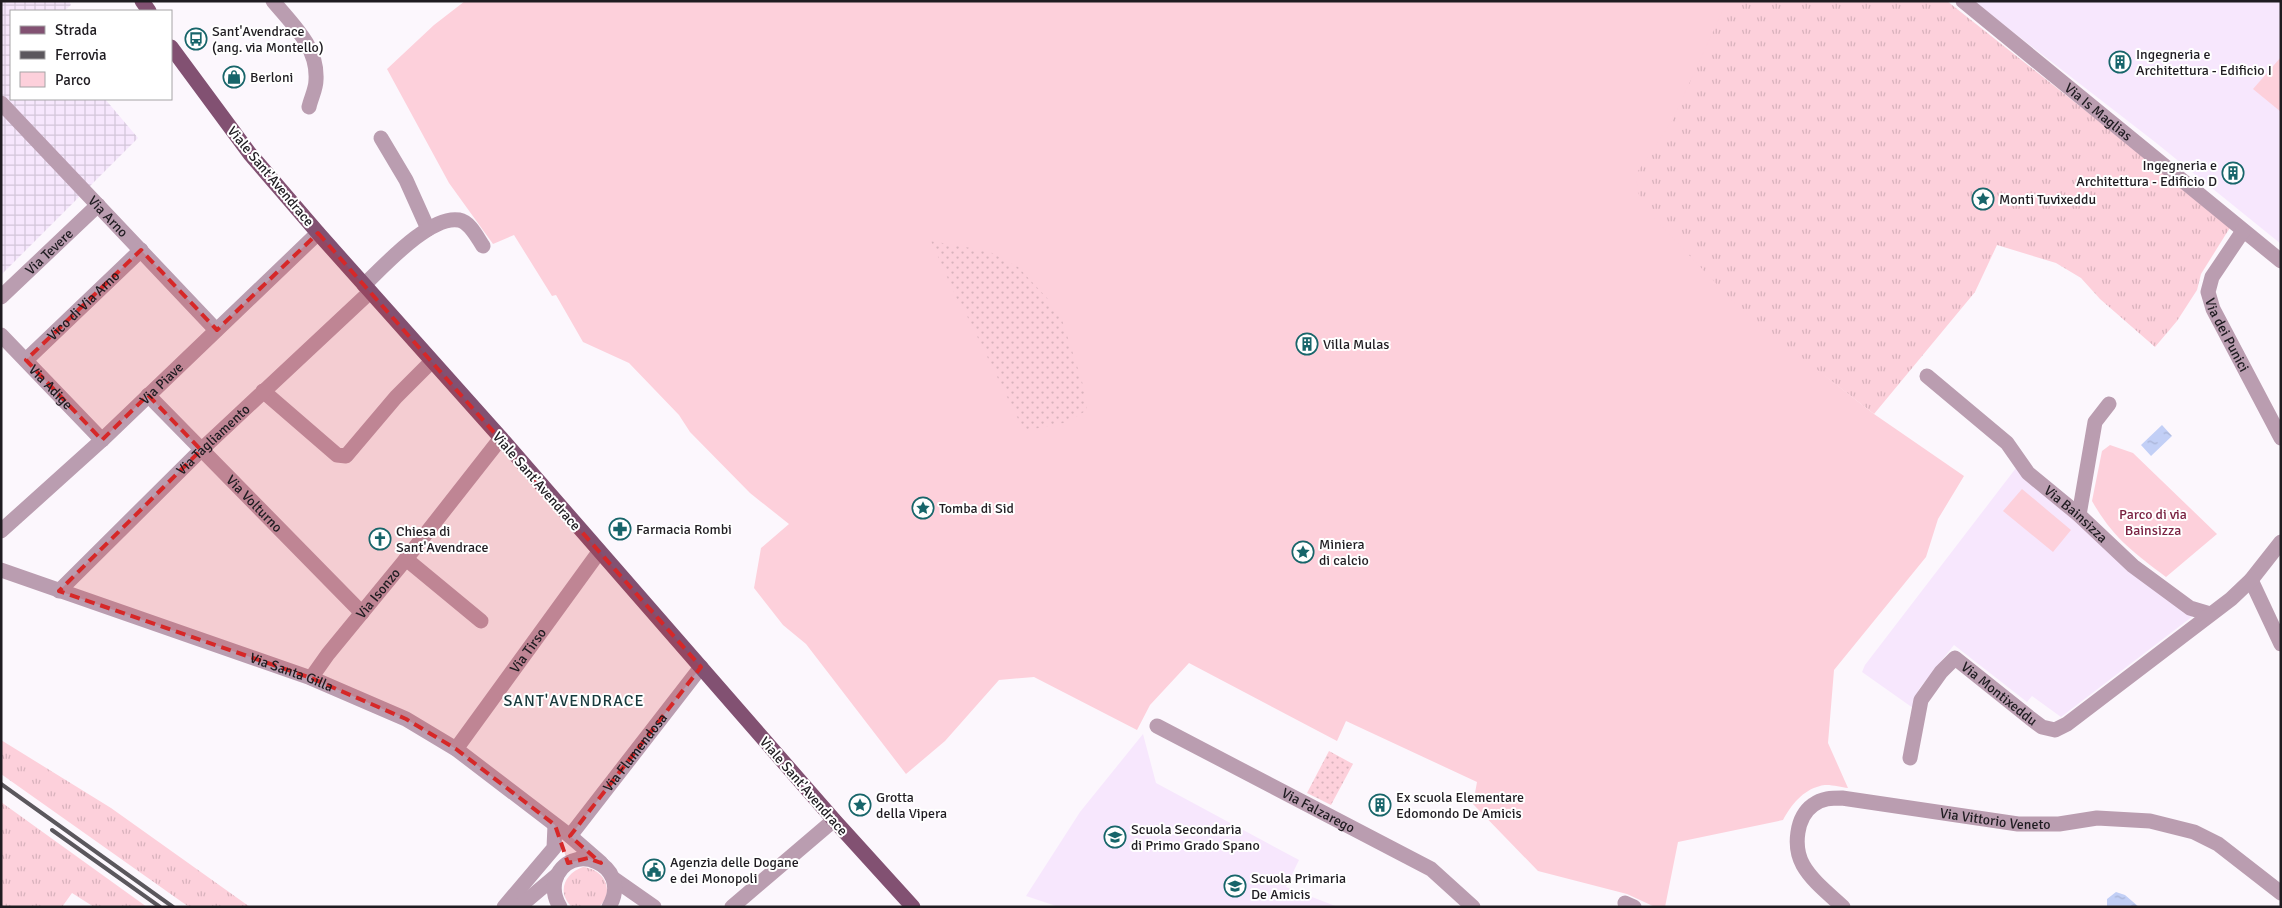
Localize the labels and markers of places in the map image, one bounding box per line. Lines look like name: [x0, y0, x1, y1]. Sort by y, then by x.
place label: Sant'Avendrace (ang. via Montello): [212, 23, 324, 56]
bus stop icon: Sant'Avendrace (ang. via Montello): [184, 27, 208, 51]
place label: Ingegneria e Architettura - Edificio I: [2136, 46, 2272, 79]
building icon: Ingegneria e Architettura - Edificio I: [2108, 50, 2132, 74]
shop icon: Berloni: [222, 65, 246, 89]
place label: Berloni: [250, 69, 293, 86]
place label: Ingegneria e Architettura - Edificio D: [2076, 157, 2217, 190]
building icon: Ingegneria e Architettura - Edificio D: [2221, 161, 2245, 185]
place icon: Monti Tuvixeddu: [1971, 187, 1995, 211]
place label: Monti Tuvixeddu: [1999, 191, 2096, 208]
building icon: Villa Mulas: [1295, 332, 1319, 356]
place label: Villa Mulas: [1323, 336, 1389, 353]
place icon: Tomba di Sid: [911, 496, 935, 520]
place label: Tomba di Sid: [939, 500, 1014, 517]
pharmacy icon: Farmacia Rombi: [608, 517, 632, 541]
place label: Farmacia Rombi: [636, 521, 732, 538]
place label: Chiesa di Sant'Avendrace: [396, 523, 489, 556]
church icon: Chiesa di Sant'Avendrace: [368, 527, 392, 551]
place label: Miniera di calcio: [1319, 536, 1369, 569]
place icon: Miniera di calcio: [1291, 540, 1315, 564]
place label: Grotta della Vipera: [876, 789, 947, 822]
place label: Ex scuola Elementare Edomondo De Amicis: [1396, 789, 1524, 822]
place icon: Grotta della Vipera: [848, 793, 872, 817]
building icon: Ex scuola Elementare Edomondo De Amicis: [1368, 793, 1392, 817]
place label: Scuola Secondaria di Primo Grado Spano: [1131, 821, 1260, 854]
school or university icon: Scuola Secondaria di Primo Grado Spano: [1103, 825, 1127, 849]
place label: Agenzia delle Dogane e dei Monopoli: [670, 854, 799, 887]
public building icon: Agenzia delle Dogane e dei Monopoli: [642, 858, 666, 882]
place label: Scuola Primaria De Amicis: [1251, 870, 1346, 903]
school or university icon: Scuola Primaria De Amicis: [1223, 874, 1247, 898]

